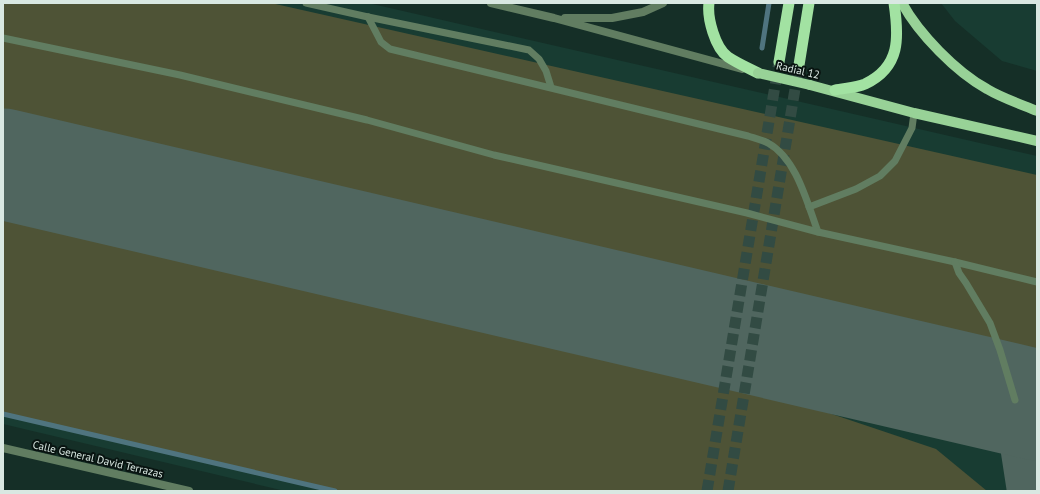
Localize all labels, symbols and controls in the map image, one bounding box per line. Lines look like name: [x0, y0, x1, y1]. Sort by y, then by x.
street label: Radial 12: [775, 58, 821, 82]
street label: Calle General David Terrazas: [31, 437, 165, 481]

